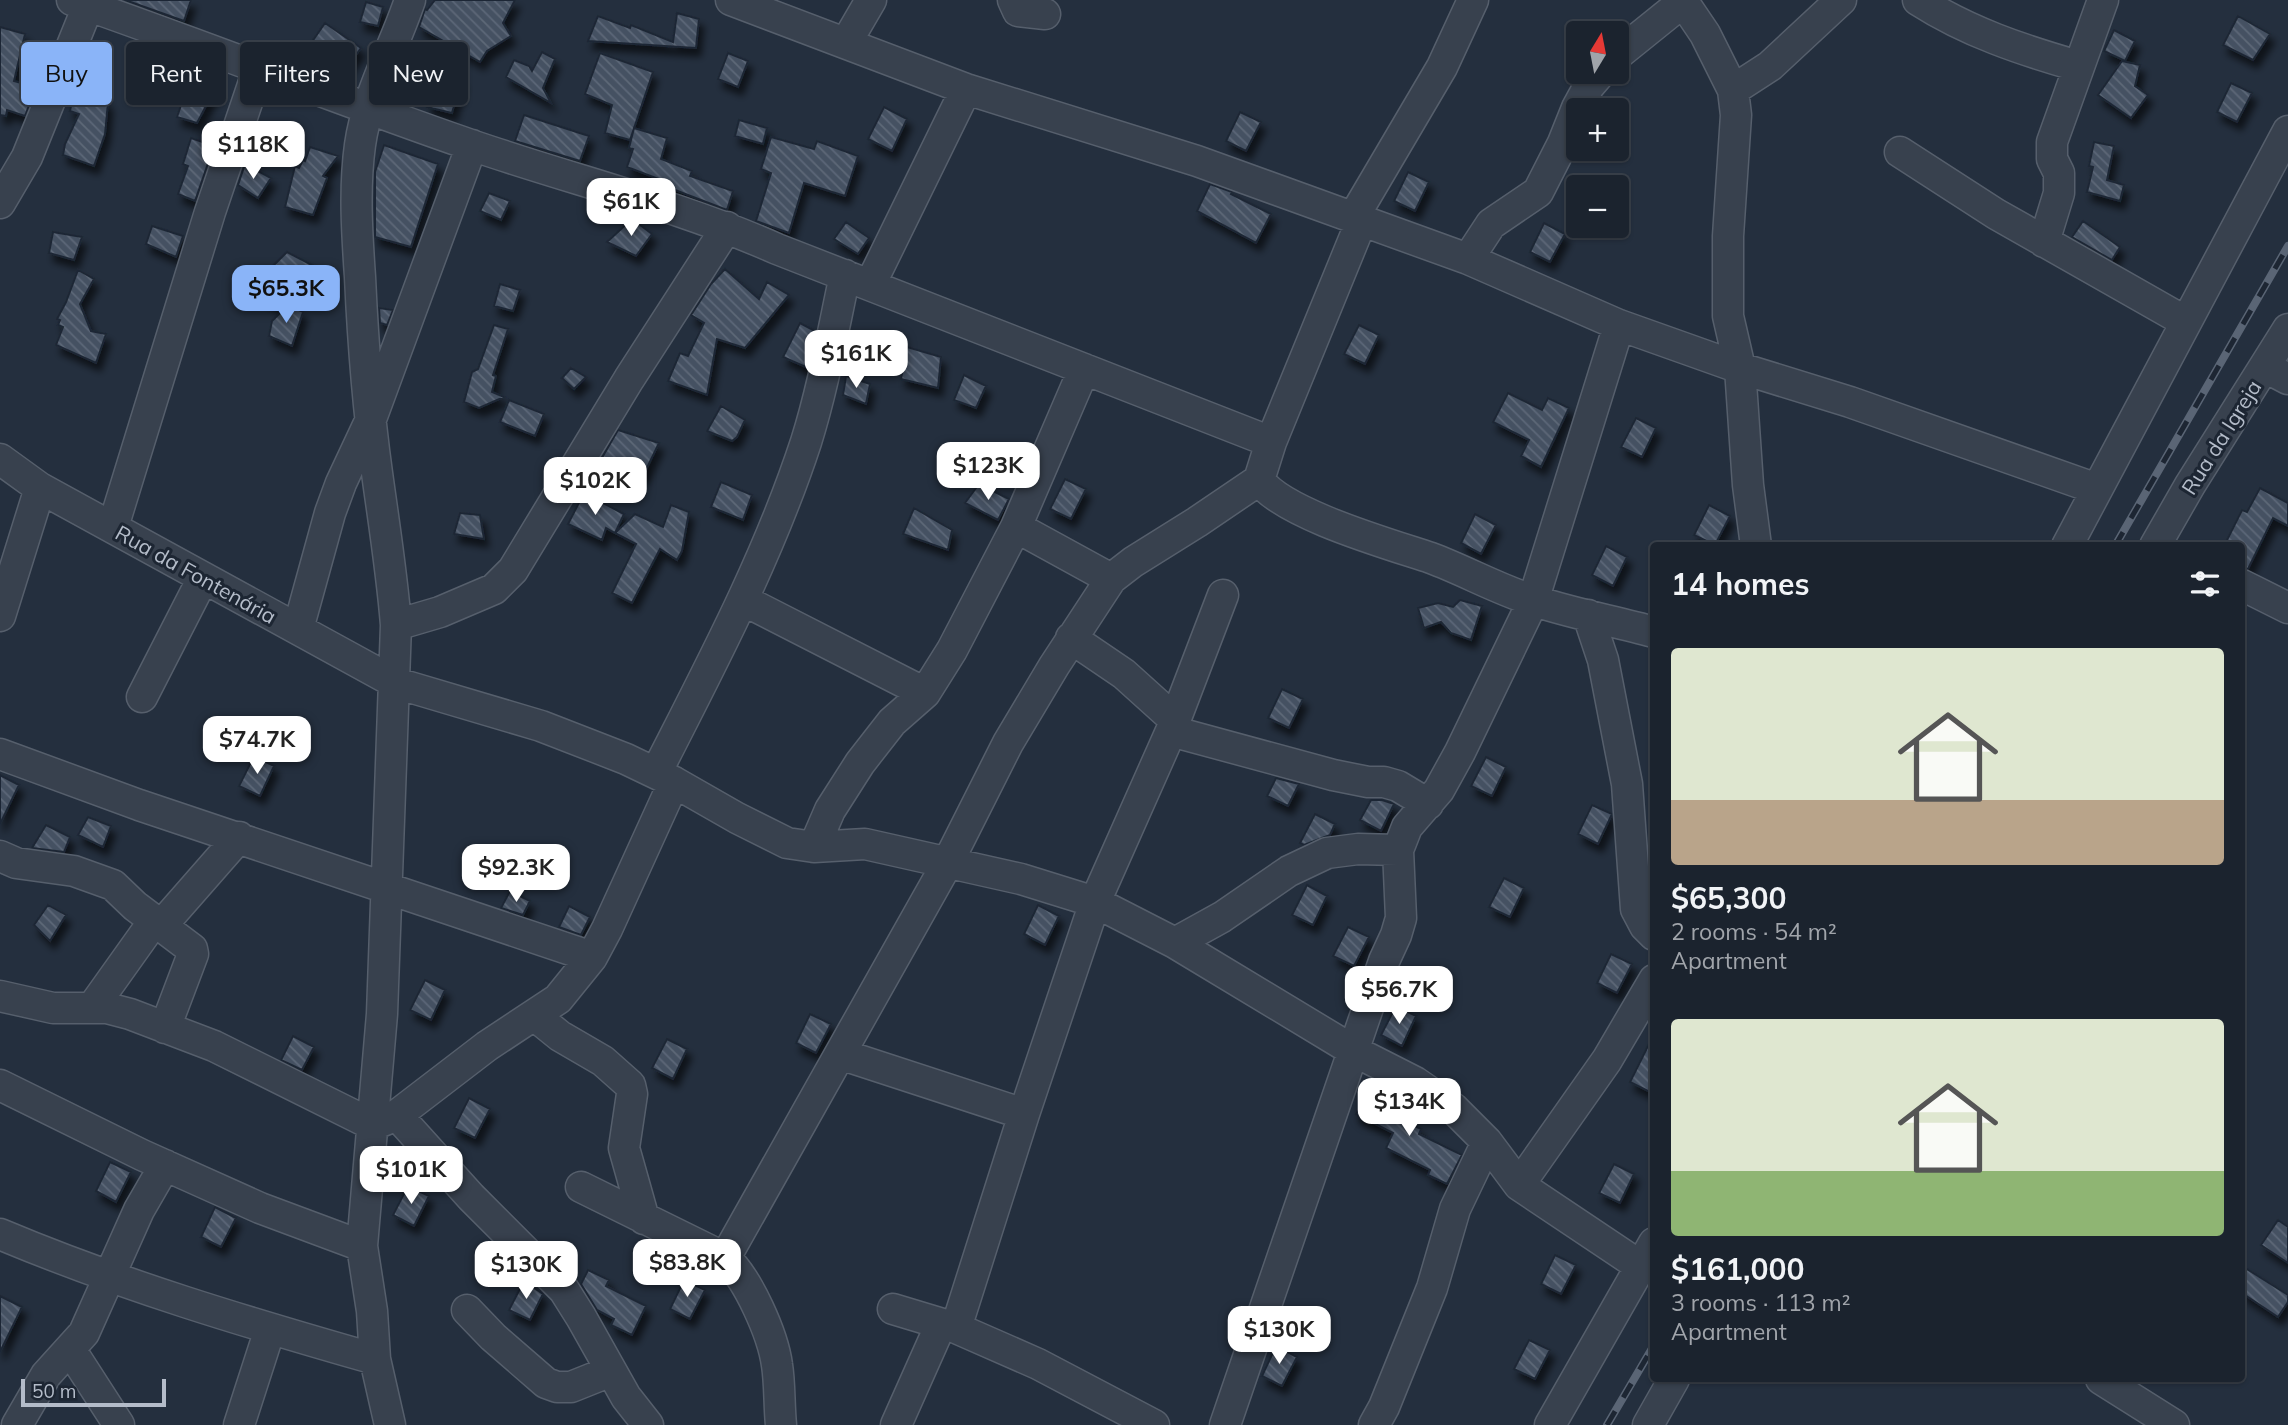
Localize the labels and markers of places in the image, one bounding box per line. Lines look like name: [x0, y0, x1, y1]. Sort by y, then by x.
pin: $118K: [204, 122, 302, 181]
pin: $61K: [590, 178, 672, 238]
pin: $65.3K: [229, 266, 343, 325]
pin: $161K: [807, 330, 905, 390]
pin: $123K: [939, 442, 1037, 502]
pin: $102K: [546, 458, 644, 517]
pin: $74.7K: [200, 716, 314, 776]
pin: $92.3K: [459, 844, 573, 904]
pin: $56.7K: [1342, 967, 1456, 1026]
pin: $134K: [1360, 1078, 1458, 1138]
pin: $101K: [362, 1146, 460, 1206]
pin: $83.8K: [630, 1240, 744, 1299]
pin: $130K: [477, 1242, 575, 1301]
pin: $130K: [1230, 1306, 1328, 1366]

